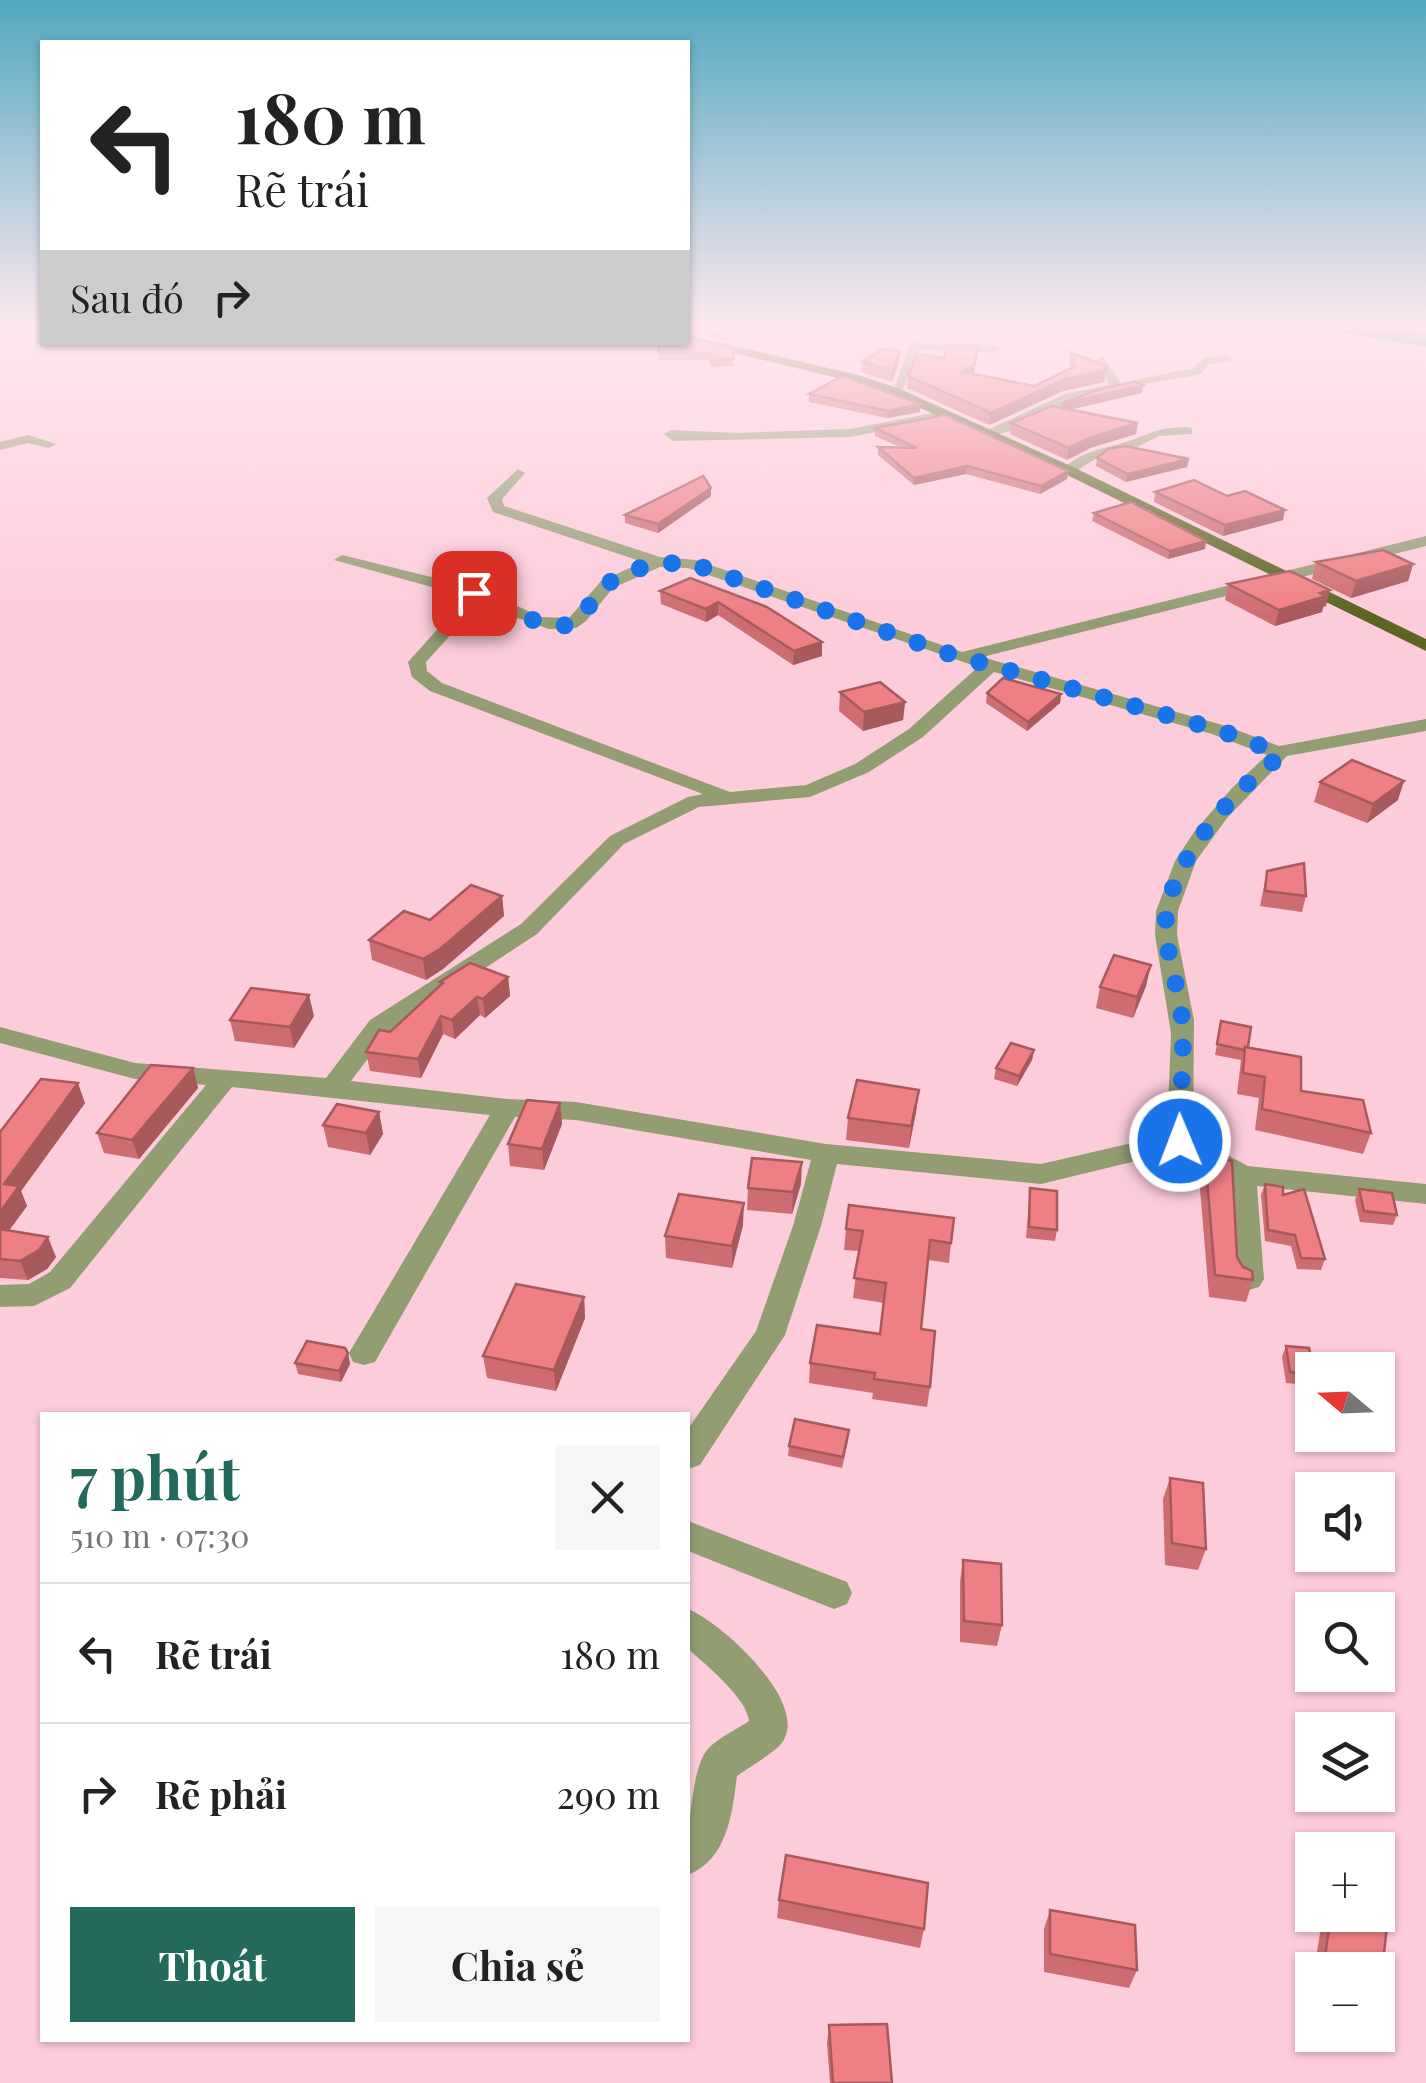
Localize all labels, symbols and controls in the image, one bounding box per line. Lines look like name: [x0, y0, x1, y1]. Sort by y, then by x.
text: 180 m: [235, 68, 426, 162]
icon: left: [70, 80, 200, 210]
text: Rẽ trái: [235, 158, 369, 218]
icon: right: [204, 270, 259, 325]
text: Sau đó: [70, 272, 184, 323]
pin: [432, 551, 517, 636]
icon: arrive: [447, 566, 502, 621]
position arrow: [1128, 1089, 1232, 1193]
north arrow: [1295, 1352, 1395, 1452]
map controls: [1295, 1352, 1395, 2052]
text: 7 phút: [70, 1435, 240, 1515]
button: close: [555, 1445, 660, 1550]
button: sound: [1295, 1472, 1395, 1572]
text: 510 m · 07:30: [70, 1513, 249, 1556]
button: search: [1295, 1592, 1395, 1692]
icon: left: [70, 1626, 125, 1681]
text: Rẽ trái: [155, 1628, 272, 1679]
text: 180 m: [560, 1628, 660, 1679]
button: layers: [1295, 1712, 1395, 1812]
icon: right: [70, 1766, 125, 1821]
text: Rẽ phải: [155, 1768, 287, 1819]
text: 290 m: [556, 1768, 660, 1819]
button: +: [1295, 1832, 1395, 1932]
button: Thoát: [70, 1907, 355, 2022]
button: Chia sẻ: [375, 1907, 660, 2022]
button: −: [1295, 1952, 1395, 2052]

